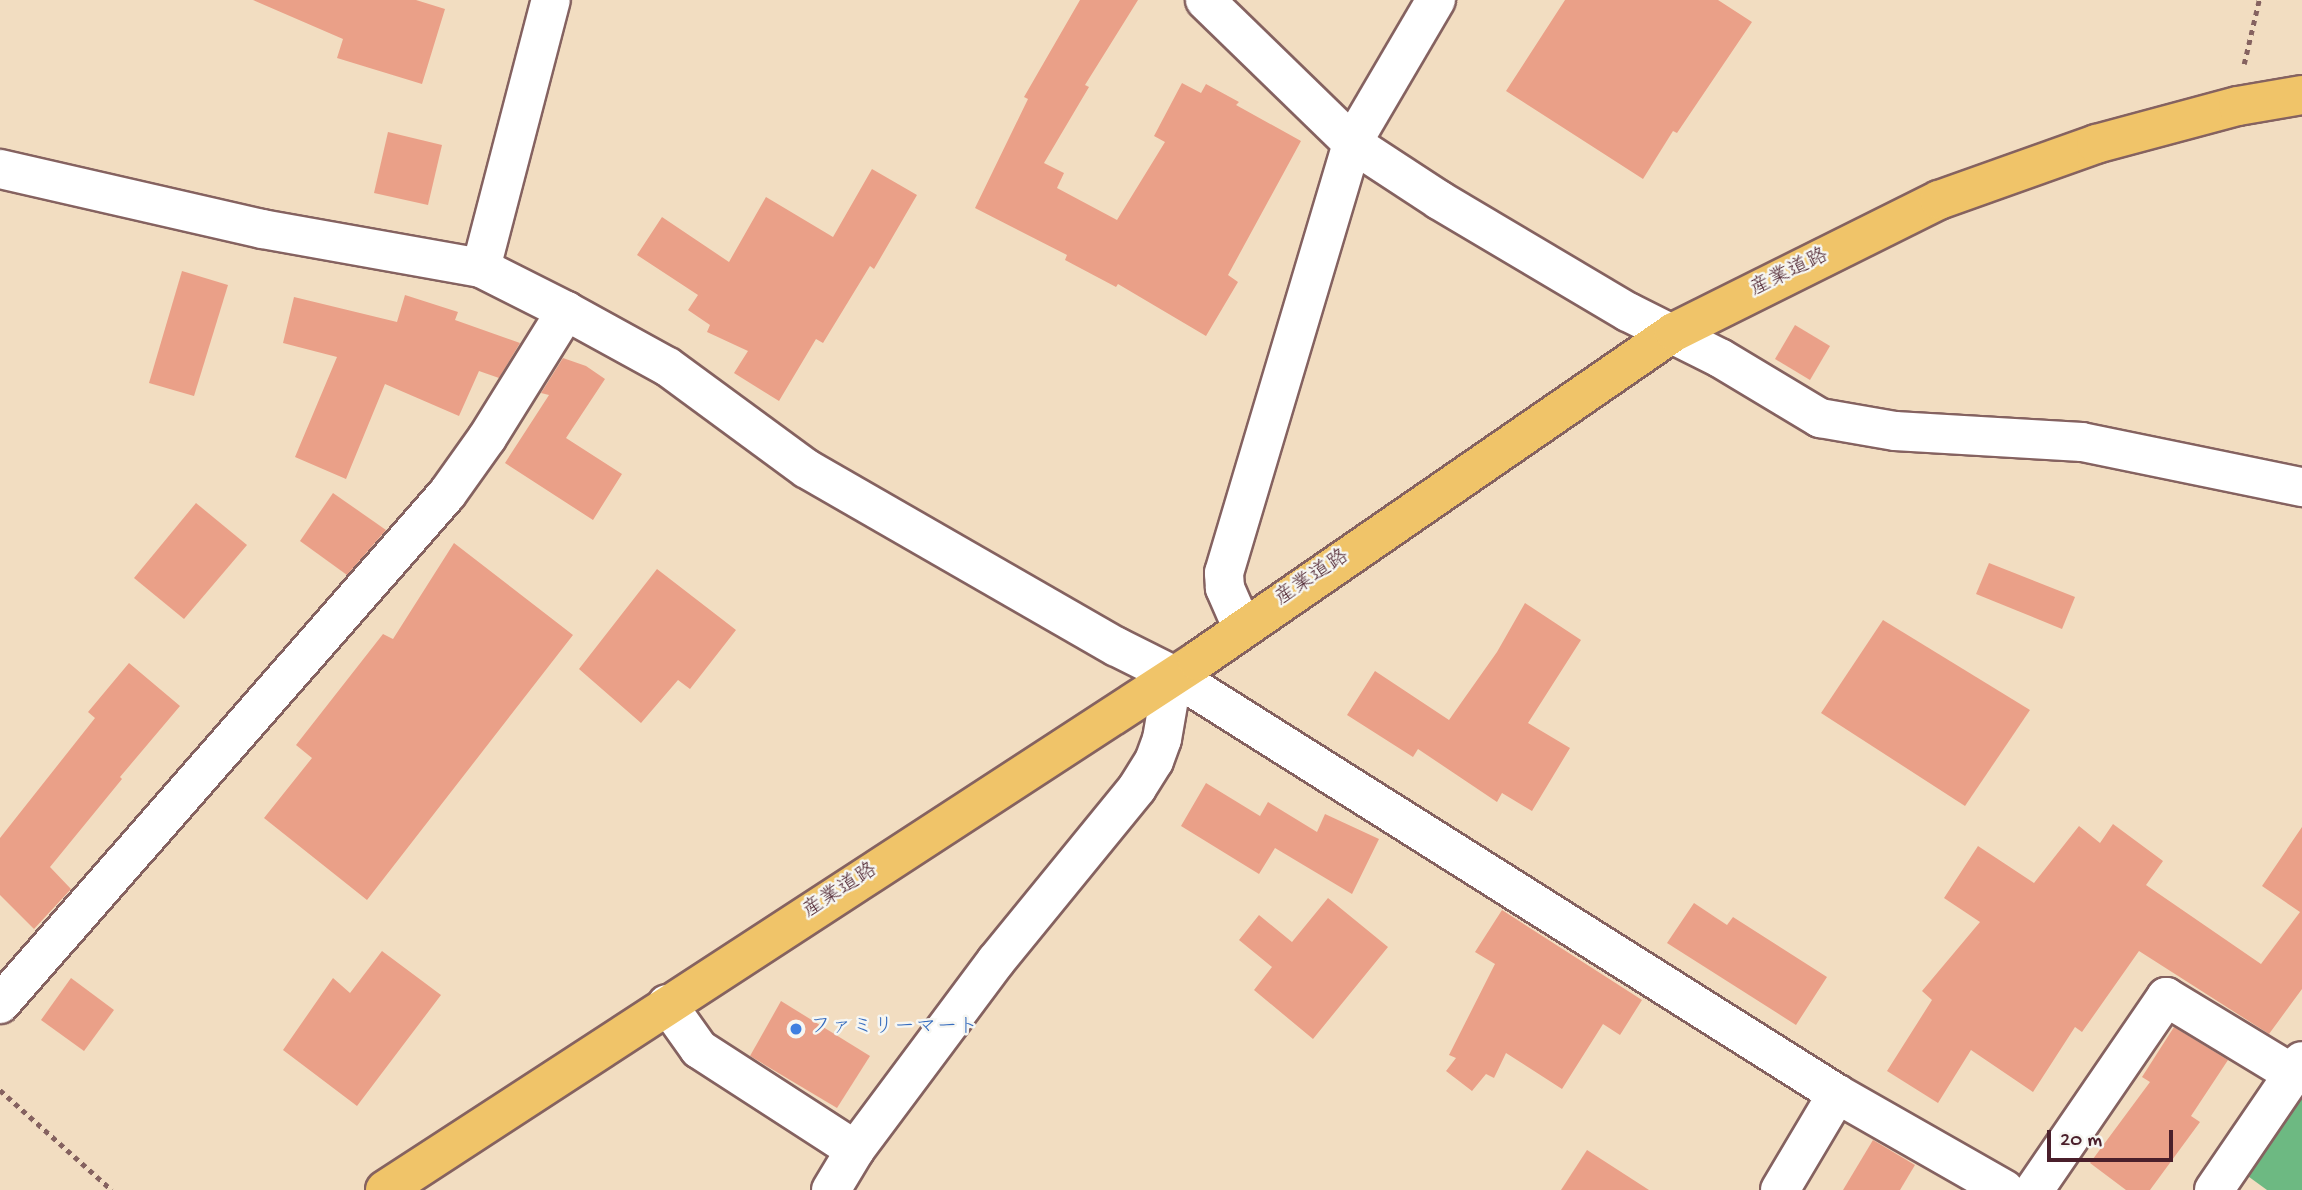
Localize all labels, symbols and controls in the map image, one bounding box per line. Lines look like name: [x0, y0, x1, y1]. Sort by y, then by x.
street label: 産業道路: [1747, 244, 1833, 304]
street label: 産業道路: [1271, 545, 1355, 613]
street label: 産業道路: [799, 859, 883, 925]
place label: ファミリーマート: [810, 1016, 978, 1042]
marker: ファミリーマート: [788, 1021, 804, 1037]
scale bar: [2050, 1116, 2176, 1160]
text: 20 m: [2060, 1129, 2102, 1154]

